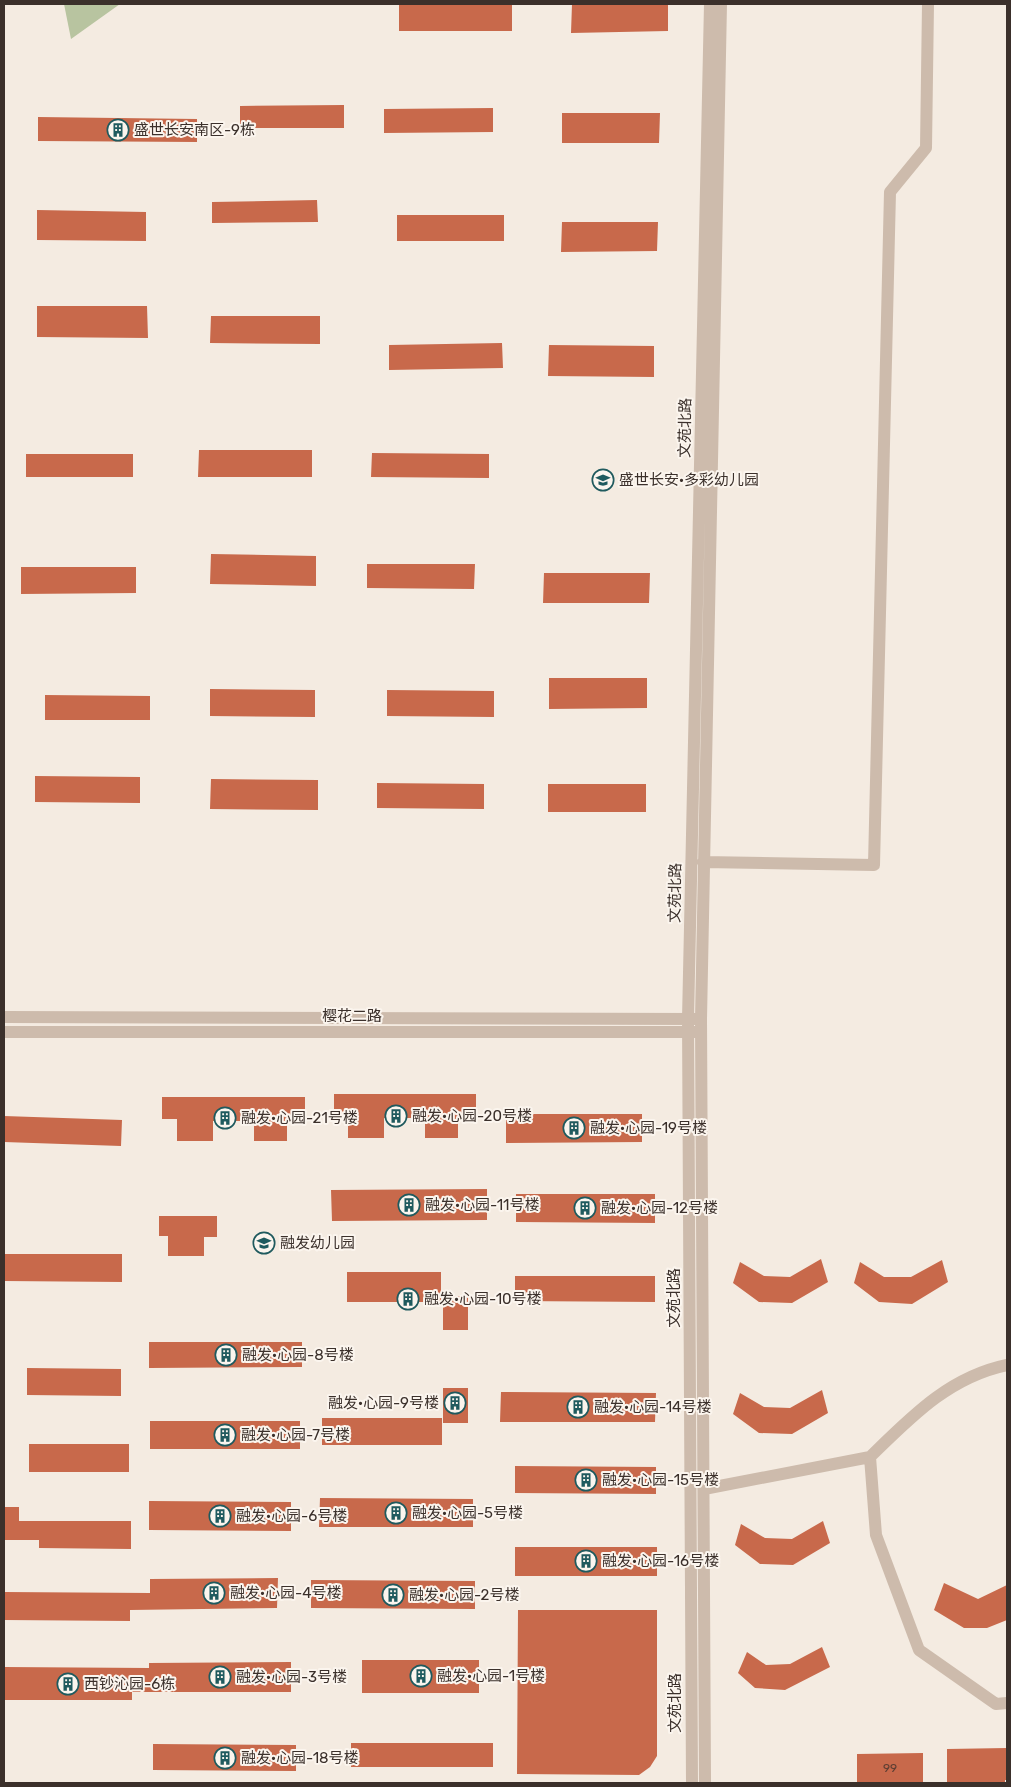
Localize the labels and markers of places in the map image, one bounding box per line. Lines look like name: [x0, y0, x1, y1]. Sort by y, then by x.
building icon: 盛世长安南区-9栋: [106, 118, 130, 142]
place label: 盛世长安南区-9栋: [134, 121, 255, 139]
school or university icon: 盛世长安·多彩幼儿园: [591, 468, 615, 492]
place label: 盛世长安·多彩幼儿园: [619, 471, 759, 489]
building icon: 融发·心园-20号楼: [384, 1104, 408, 1128]
building icon: 融发·心园-21号楼: [213, 1106, 237, 1130]
place label: 融发·心园-20号楼: [412, 1107, 532, 1125]
place label: 融发·心园-21号楼: [241, 1109, 358, 1127]
building icon: 融发·心园-19号楼: [562, 1116, 586, 1140]
place label: 融发·心园-19号楼: [590, 1119, 707, 1137]
building icon: 融发·心园-11号楼: [397, 1193, 421, 1217]
place label: 融发·心园-11号楼: [425, 1196, 540, 1214]
building icon: 融发·心园-12号楼: [573, 1196, 597, 1220]
place label: 融发·心园-12号楼: [601, 1199, 718, 1217]
school or university icon: 融发幼儿园: [252, 1231, 276, 1255]
place label: 融发幼儿园: [280, 1234, 355, 1252]
building icon: 融发·心园-10号楼: [396, 1287, 420, 1311]
place label: 融发·心园-10号楼: [424, 1290, 542, 1308]
building icon: 融发·心园-8号楼: [214, 1343, 238, 1367]
place label: 融发·心园-8号楼: [242, 1346, 354, 1364]
building icon: 融发·心园-9号楼: [443, 1391, 467, 1415]
place label: 融发·心园-9号楼: [328, 1394, 439, 1412]
building icon: 融发·心园-14号楼: [566, 1395, 590, 1419]
place label: 融发·心园-14号楼: [594, 1398, 711, 1416]
building icon: 融发·心园-7号楼: [213, 1423, 237, 1447]
place label: 融发·心园-7号楼: [241, 1426, 350, 1444]
building icon: 融发·心园-15号楼: [574, 1468, 598, 1492]
place label: 融发·心园-15号楼: [602, 1471, 719, 1489]
building icon: 融发·心园-5号楼: [384, 1501, 408, 1525]
building icon: 融发·心园-6号楼: [208, 1504, 232, 1528]
place label: 融发·心园-5号楼: [412, 1504, 523, 1522]
place label: 融发·心园-6号楼: [236, 1507, 347, 1525]
building icon: 融发·心园-16号楼: [574, 1549, 598, 1573]
place label: 融发·心园-16号楼: [602, 1552, 719, 1570]
building icon: 融发·心园-4号楼: [202, 1581, 226, 1605]
building icon: 融发·心园-2号楼: [381, 1583, 405, 1607]
place label: 融发·心园-4号楼: [230, 1584, 342, 1602]
place label: 融发·心园-2号楼: [409, 1586, 519, 1604]
building icon: 融发·心园-1号楼: [409, 1664, 433, 1688]
building icon: 融发·心园-3号楼: [208, 1665, 232, 1689]
place label: 融发·心园-1号楼: [437, 1667, 545, 1685]
place label: 融发·心园-3号楼: [236, 1668, 347, 1686]
building icon: 西钞沁园-6栋: [56, 1672, 80, 1696]
place label: 西钞沁园-6栋: [84, 1675, 175, 1693]
building icon: 融发·心园-18号楼: [213, 1746, 237, 1770]
place label: 融发·心园-18号楼: [241, 1749, 359, 1767]

